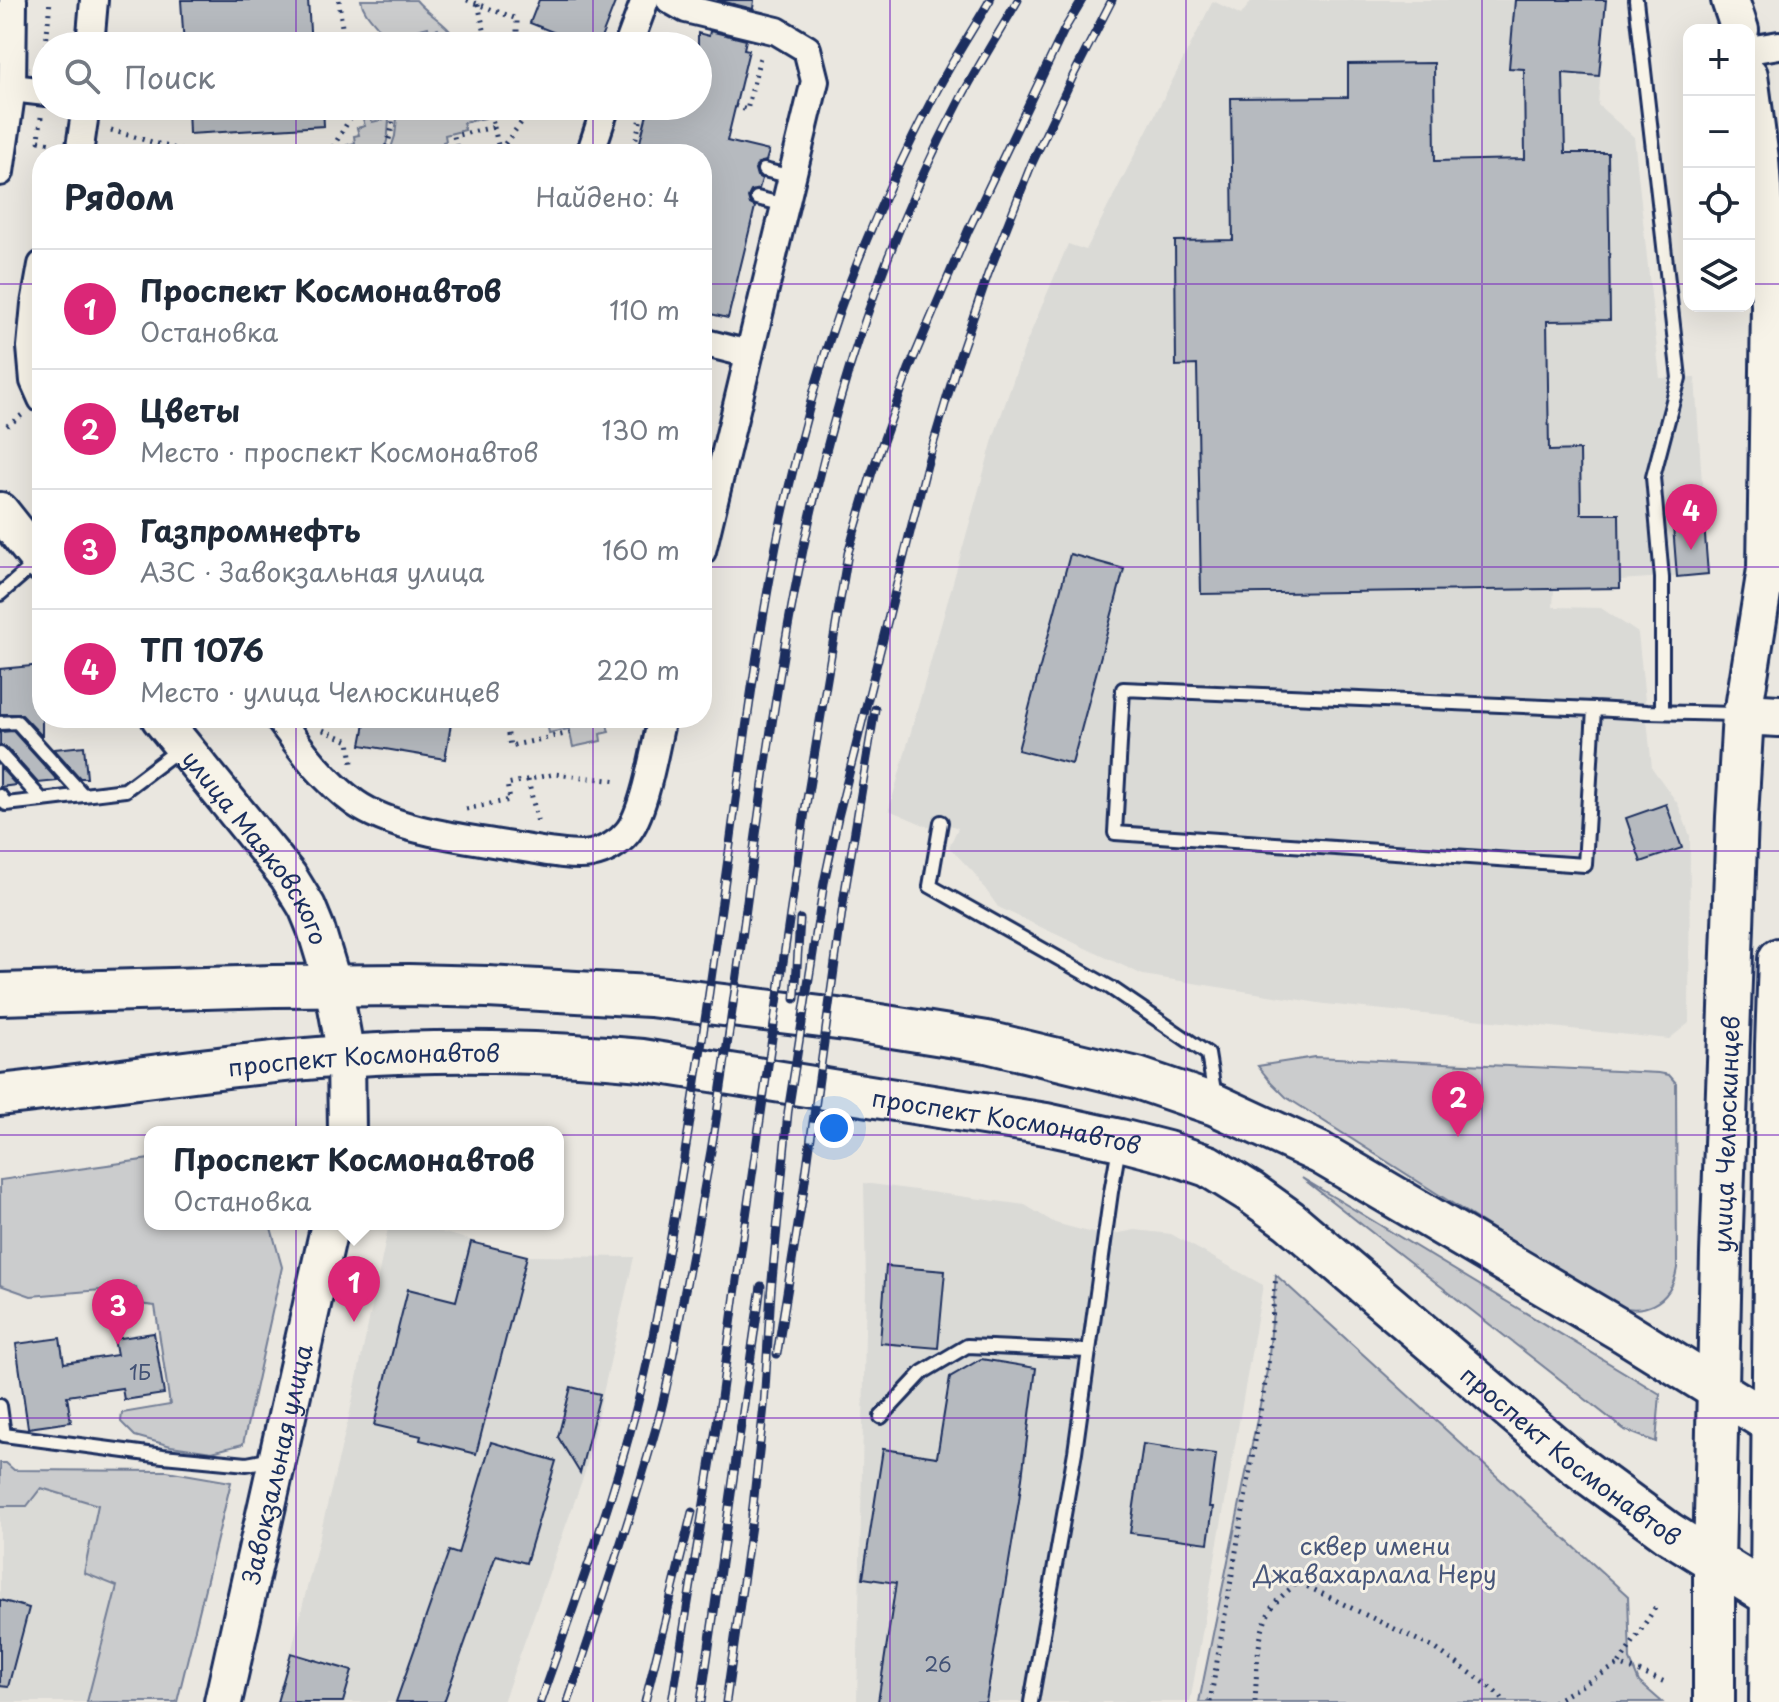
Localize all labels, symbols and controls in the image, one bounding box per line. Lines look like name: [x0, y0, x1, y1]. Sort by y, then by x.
map controls: [1683, 24, 1755, 312]
button: +: [1683, 24, 1755, 96]
search box: [32, 32, 712, 120]
icon: search: [60, 54, 104, 98]
text: Поиск: [124, 54, 215, 99]
button: −: [1683, 96, 1755, 168]
button: locate: [1683, 168, 1755, 240]
text: Рядом: [64, 170, 175, 222]
text: Найдено: 4: [535, 177, 680, 216]
button: layers: [1683, 240, 1755, 312]
text: Проспект Космонавтов: [140, 267, 502, 312]
text: 1: [84, 290, 96, 329]
text: 110 m: [609, 290, 680, 329]
text: Остановка: [140, 312, 278, 351]
text: Цветы: [140, 387, 240, 432]
text: 2: [81, 410, 99, 449]
text: 130 m: [601, 410, 680, 449]
text: Место · проспект Космонавтов: [140, 432, 538, 471]
pin: 4: [1665, 484, 1717, 550]
text: Газпромнефть: [140, 507, 361, 552]
text: 3: [81, 530, 99, 569]
text: 160 m: [602, 530, 680, 569]
text: АЗС · Завокзальная улица: [140, 552, 484, 591]
text: ТП 1076: [140, 627, 264, 672]
text: 4: [81, 650, 99, 689]
text: 220 m: [596, 650, 680, 689]
text: Место · улица Челюскинцев: [140, 672, 500, 711]
street label: улица Маяковского: [174, 742, 338, 949]
street label: улица Челюскинцев: [1703, 1015, 1748, 1254]
street label: проспект Космонавтов: [226, 1034, 500, 1085]
pin: 2: [1432, 1071, 1484, 1137]
street label: проспект Космонавтов: [869, 1079, 1145, 1163]
your location: [814, 1108, 854, 1148]
popup: [144, 1126, 564, 1230]
text: Проспект Космонавтов: [173, 1136, 535, 1181]
text: Остановка: [173, 1181, 311, 1220]
pin: 1: [328, 1256, 380, 1322]
pin: 3: [92, 1279, 144, 1345]
street label: Завокзальная улица: [232, 1341, 321, 1587]
street label: проспект Космонавтов: [1453, 1356, 1688, 1554]
house number: 1Б: [129, 1357, 151, 1387]
park label: сквер имени Джавахарлала Неру: [1253, 1527, 1497, 1591]
house number: 26: [924, 1649, 952, 1679]

